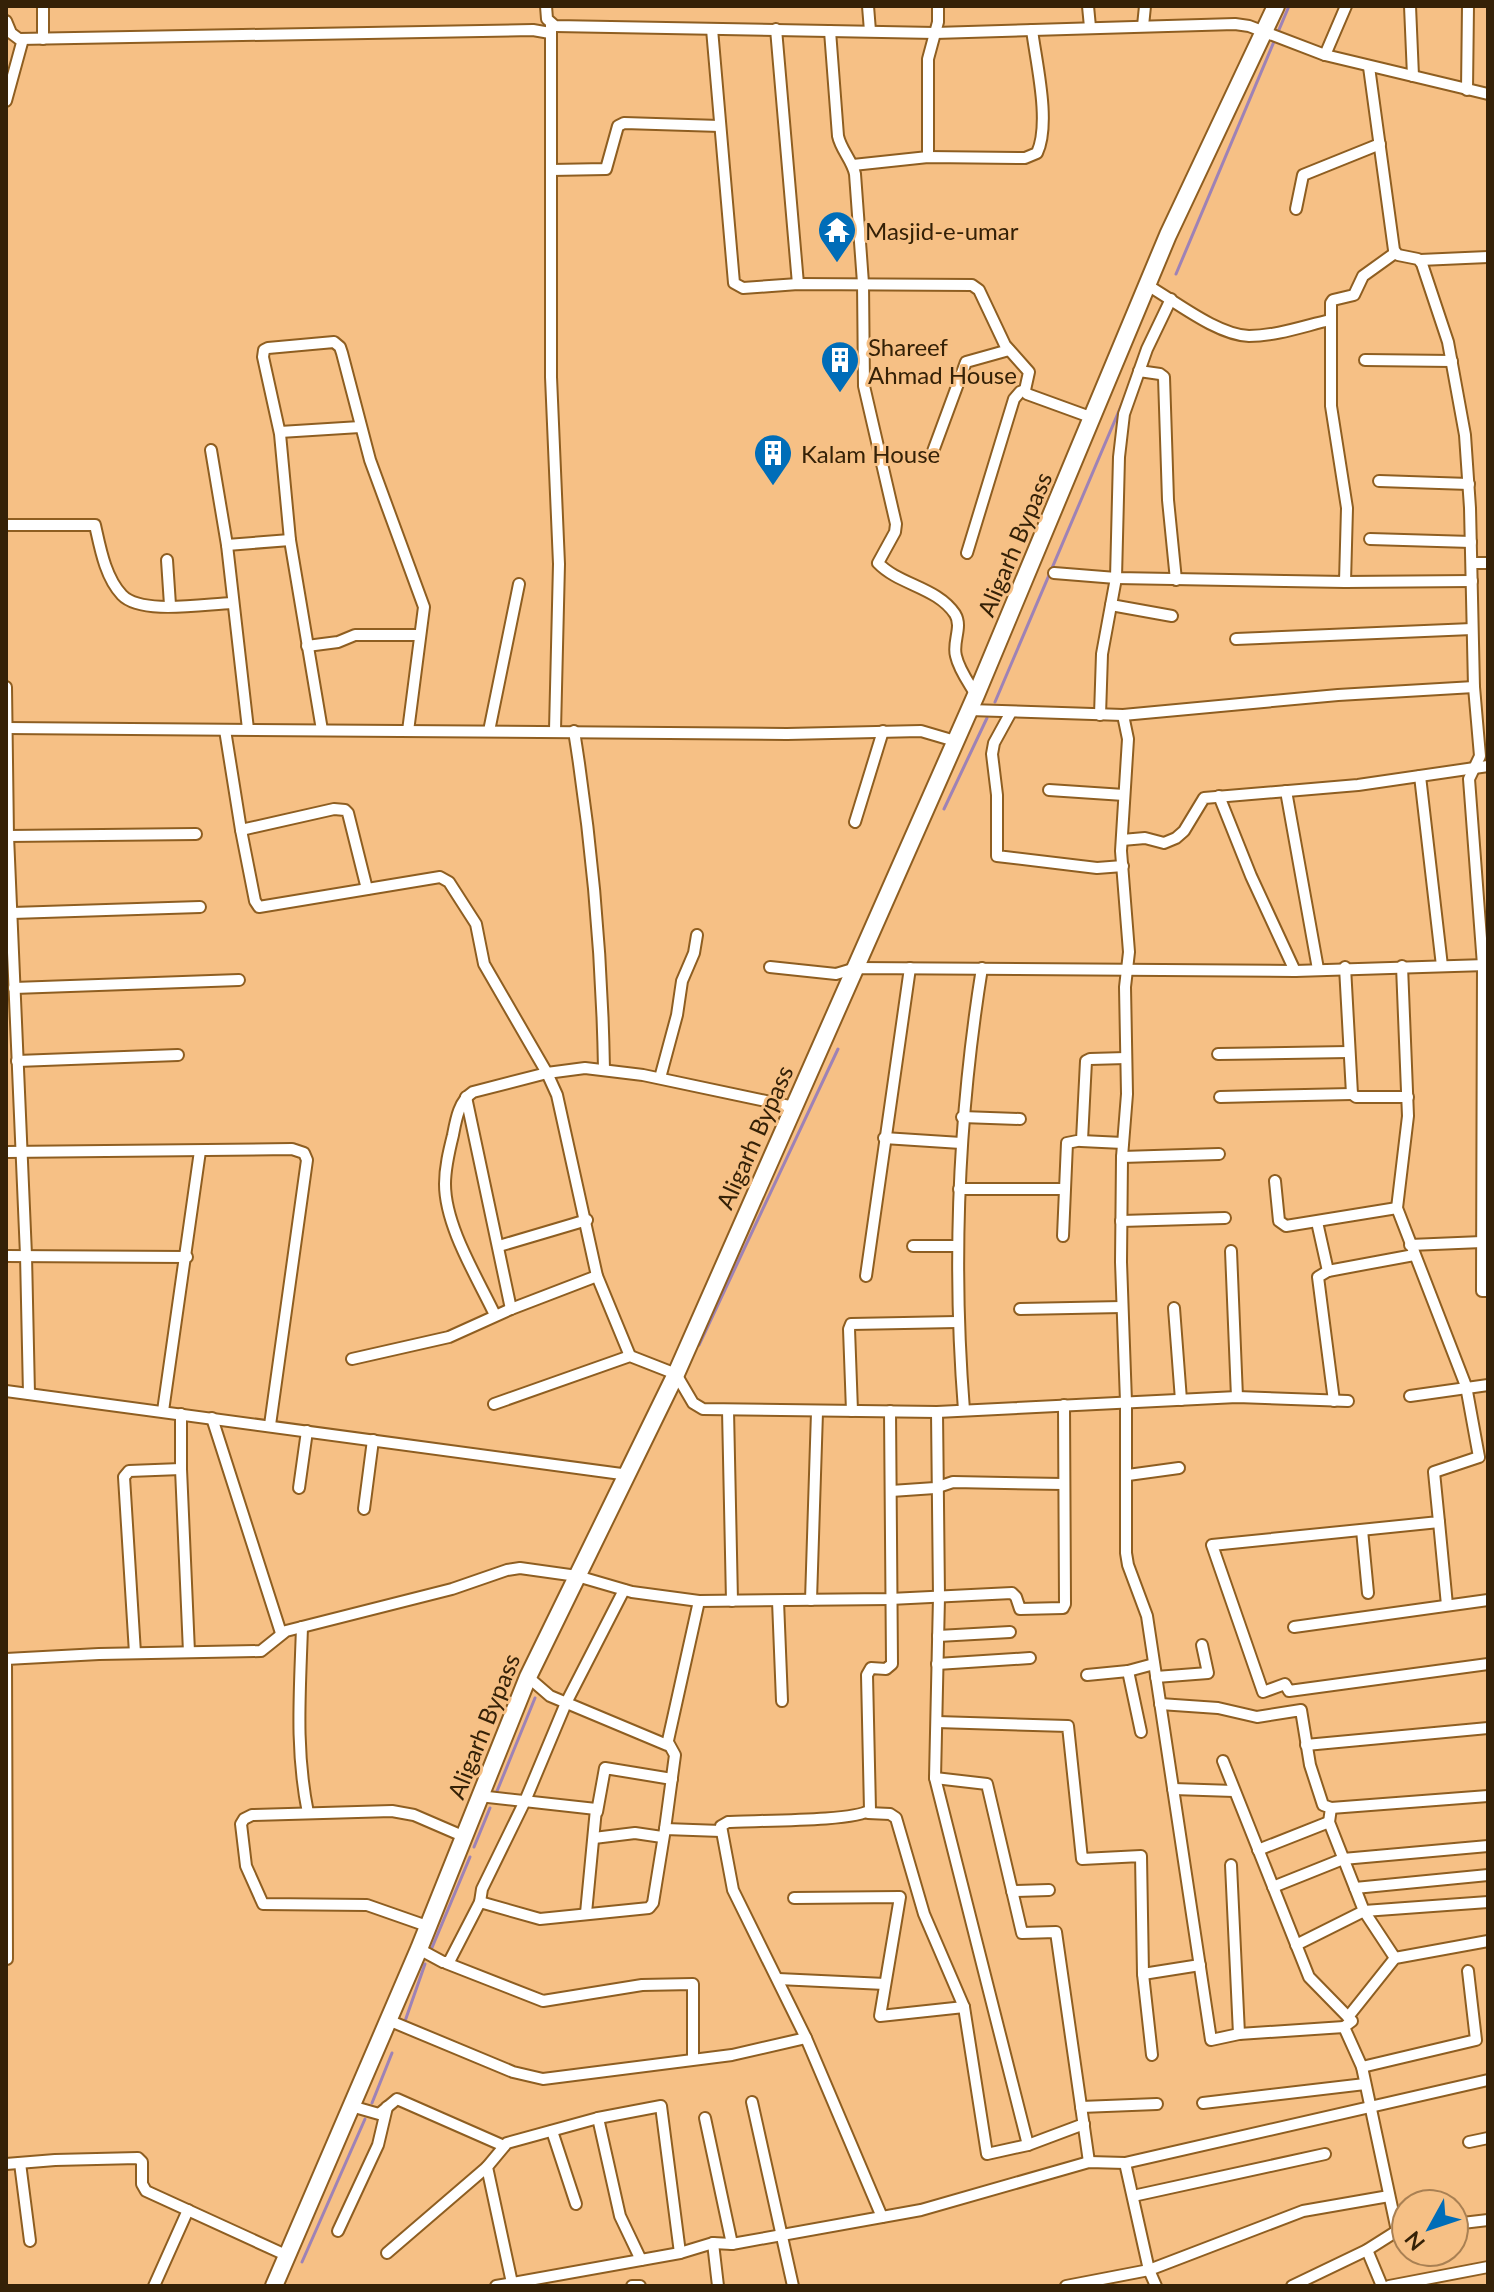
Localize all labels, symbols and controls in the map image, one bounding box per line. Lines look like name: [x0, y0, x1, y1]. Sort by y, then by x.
temple icon: Masjid-e-umar: [816, 209, 858, 264]
place label: Masjid-e-umar: [865, 216, 1019, 245]
place label: Shareef Ahmad House: [868, 332, 1017, 389]
building icon: Shareef Ahmad House: [819, 339, 861, 394]
building icon: Kalam House: [752, 432, 794, 487]
place label: Kalam House: [801, 439, 940, 468]
street label: Aligarh Bypass: [971, 467, 1057, 621]
street label: Aligarh Bypass: [709, 1061, 799, 1213]
street label: Aligarh Bypass: [441, 1649, 525, 1803]
north arrow: [1390, 2188, 1470, 2268]
text: N: [1399, 2226, 1430, 2256]

